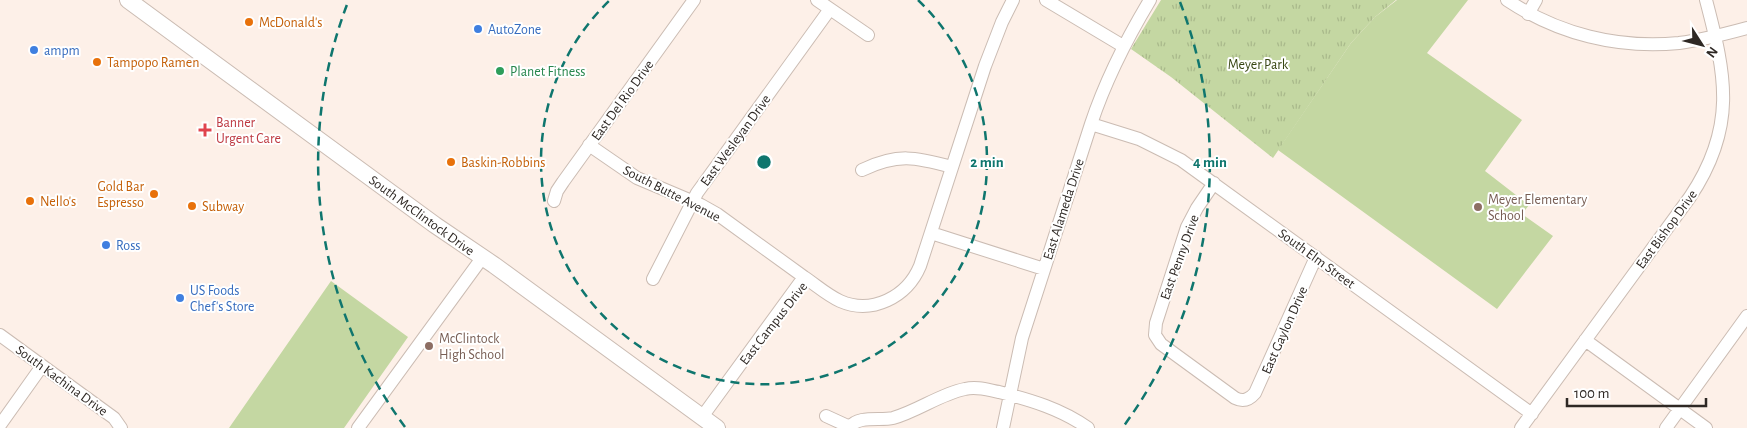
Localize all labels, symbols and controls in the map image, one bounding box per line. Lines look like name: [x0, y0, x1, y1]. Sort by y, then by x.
marker: McDonald's: [243, 16, 255, 28]
place label: McDonald's: [259, 16, 322, 30]
north arrow: [1677, 20, 1727, 70]
marker: AutoZone: [472, 23, 484, 35]
place label: AutoZone: [488, 23, 541, 37]
marker: ampm: [28, 44, 40, 56]
place label: ampm: [44, 44, 80, 58]
text: N: [1703, 44, 1720, 60]
marker: Tampopo Ramen: [91, 56, 103, 68]
place label: Tampopo Ramen: [107, 56, 199, 70]
street label: East Del Rio Drive: [589, 58, 657, 143]
park label: Meyer Park: [1228, 58, 1289, 72]
marker: Planet Fitness: [494, 65, 506, 77]
place label: Planet Fitness: [510, 65, 586, 79]
street label: East Wesleyan Drive: [698, 92, 774, 189]
place label: Banner Urgent Care: [216, 116, 281, 146]
marker: Banner Urgent Care: [198, 123, 212, 137]
centre of rings: [755, 153, 773, 171]
text: 2 min: [970, 155, 1004, 170]
text: 4 min: [1193, 155, 1227, 170]
marker: Baskin-Robbins: [445, 156, 457, 168]
place label: Baskin-Robbins: [461, 156, 545, 170]
street label: East Alameda Drive: [1041, 157, 1087, 262]
street label: South Butte Avenue: [621, 163, 723, 225]
street label: South McClintock Drive: [366, 173, 477, 259]
place label: Gold Bar Espresso: [97, 180, 144, 210]
marker: Gold Bar Espresso: [148, 188, 160, 200]
street label: East Bishop Drive: [1634, 188, 1700, 272]
place label: Meyer Elementary School: [1488, 193, 1587, 223]
marker: Nello's: [24, 195, 36, 207]
place label: Nello's: [40, 195, 76, 209]
marker: Subway: [186, 200, 198, 212]
place label: Subway: [202, 200, 244, 214]
marker: Meyer Elementary School: [1472, 201, 1484, 213]
street label: East Penny Drive: [1158, 213, 1202, 302]
street label: South Elm Street: [1275, 226, 1358, 292]
marker: Ross: [100, 239, 112, 251]
place label: Ross: [116, 239, 141, 253]
street label: East Campus Drive: [737, 280, 810, 368]
place label: US Foods Chef's Store: [190, 284, 254, 314]
street label: East Gaylon Drive: [1259, 285, 1310, 376]
marker: US Foods Chef's Store: [174, 292, 186, 304]
place label: McClintock High School: [439, 332, 505, 362]
marker: McClintock High School: [423, 340, 435, 352]
street label: South Kachina Drive: [13, 343, 110, 419]
scale bar: [1567, 376, 1706, 408]
text: 100 m: [1574, 386, 1609, 401]

